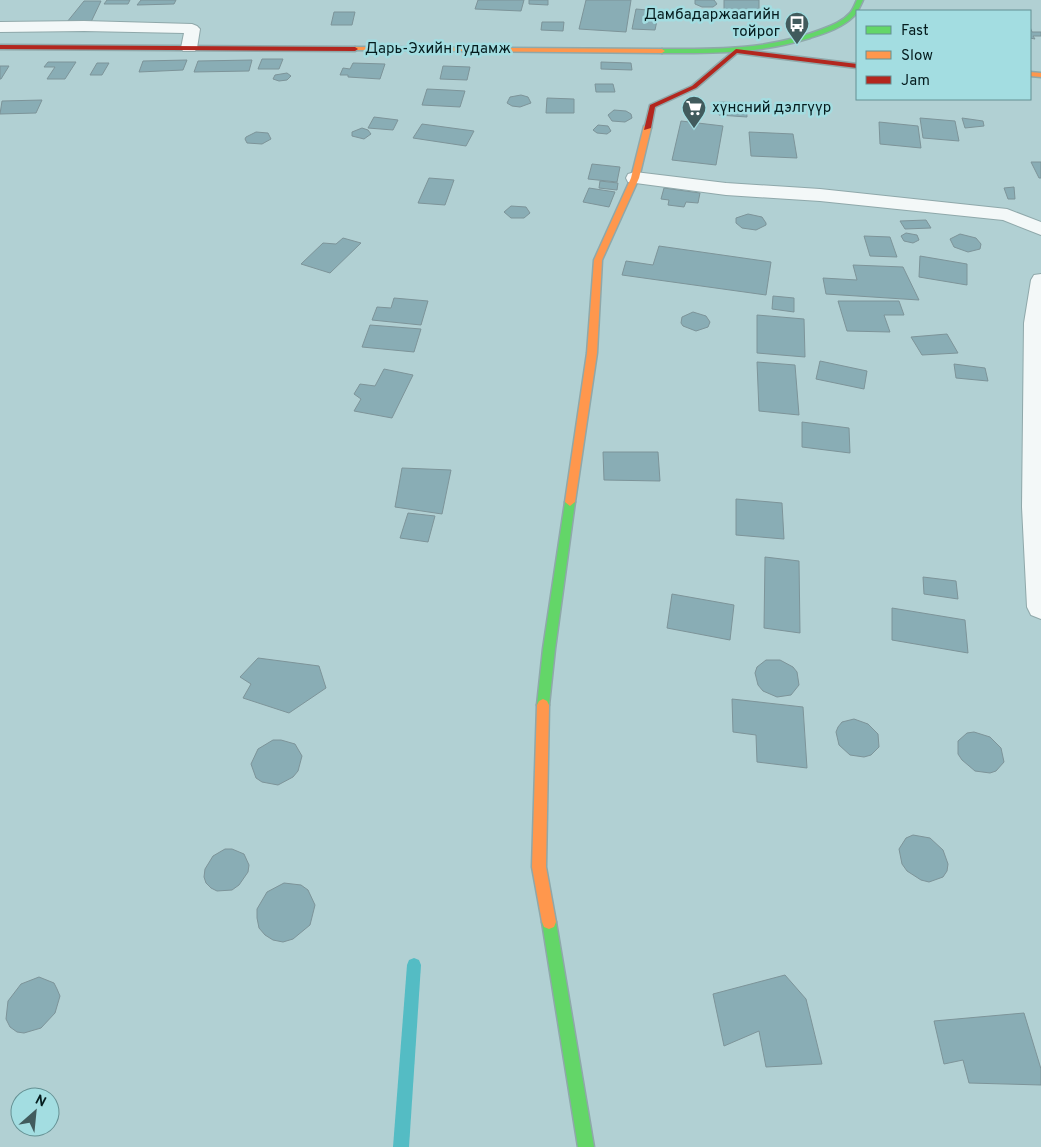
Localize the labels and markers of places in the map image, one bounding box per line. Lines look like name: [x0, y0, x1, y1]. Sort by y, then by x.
place label: Дамбадаржаагийн тойрог: [644, 6, 780, 42]
bus stop icon: Дамбадаржаагийн тойрог: [784, 11, 810, 45]
supermarket icon: хүнсний дэлгүүр: [681, 95, 707, 129]
place label: хүнсний дэлгүүр: [712, 99, 831, 118]

